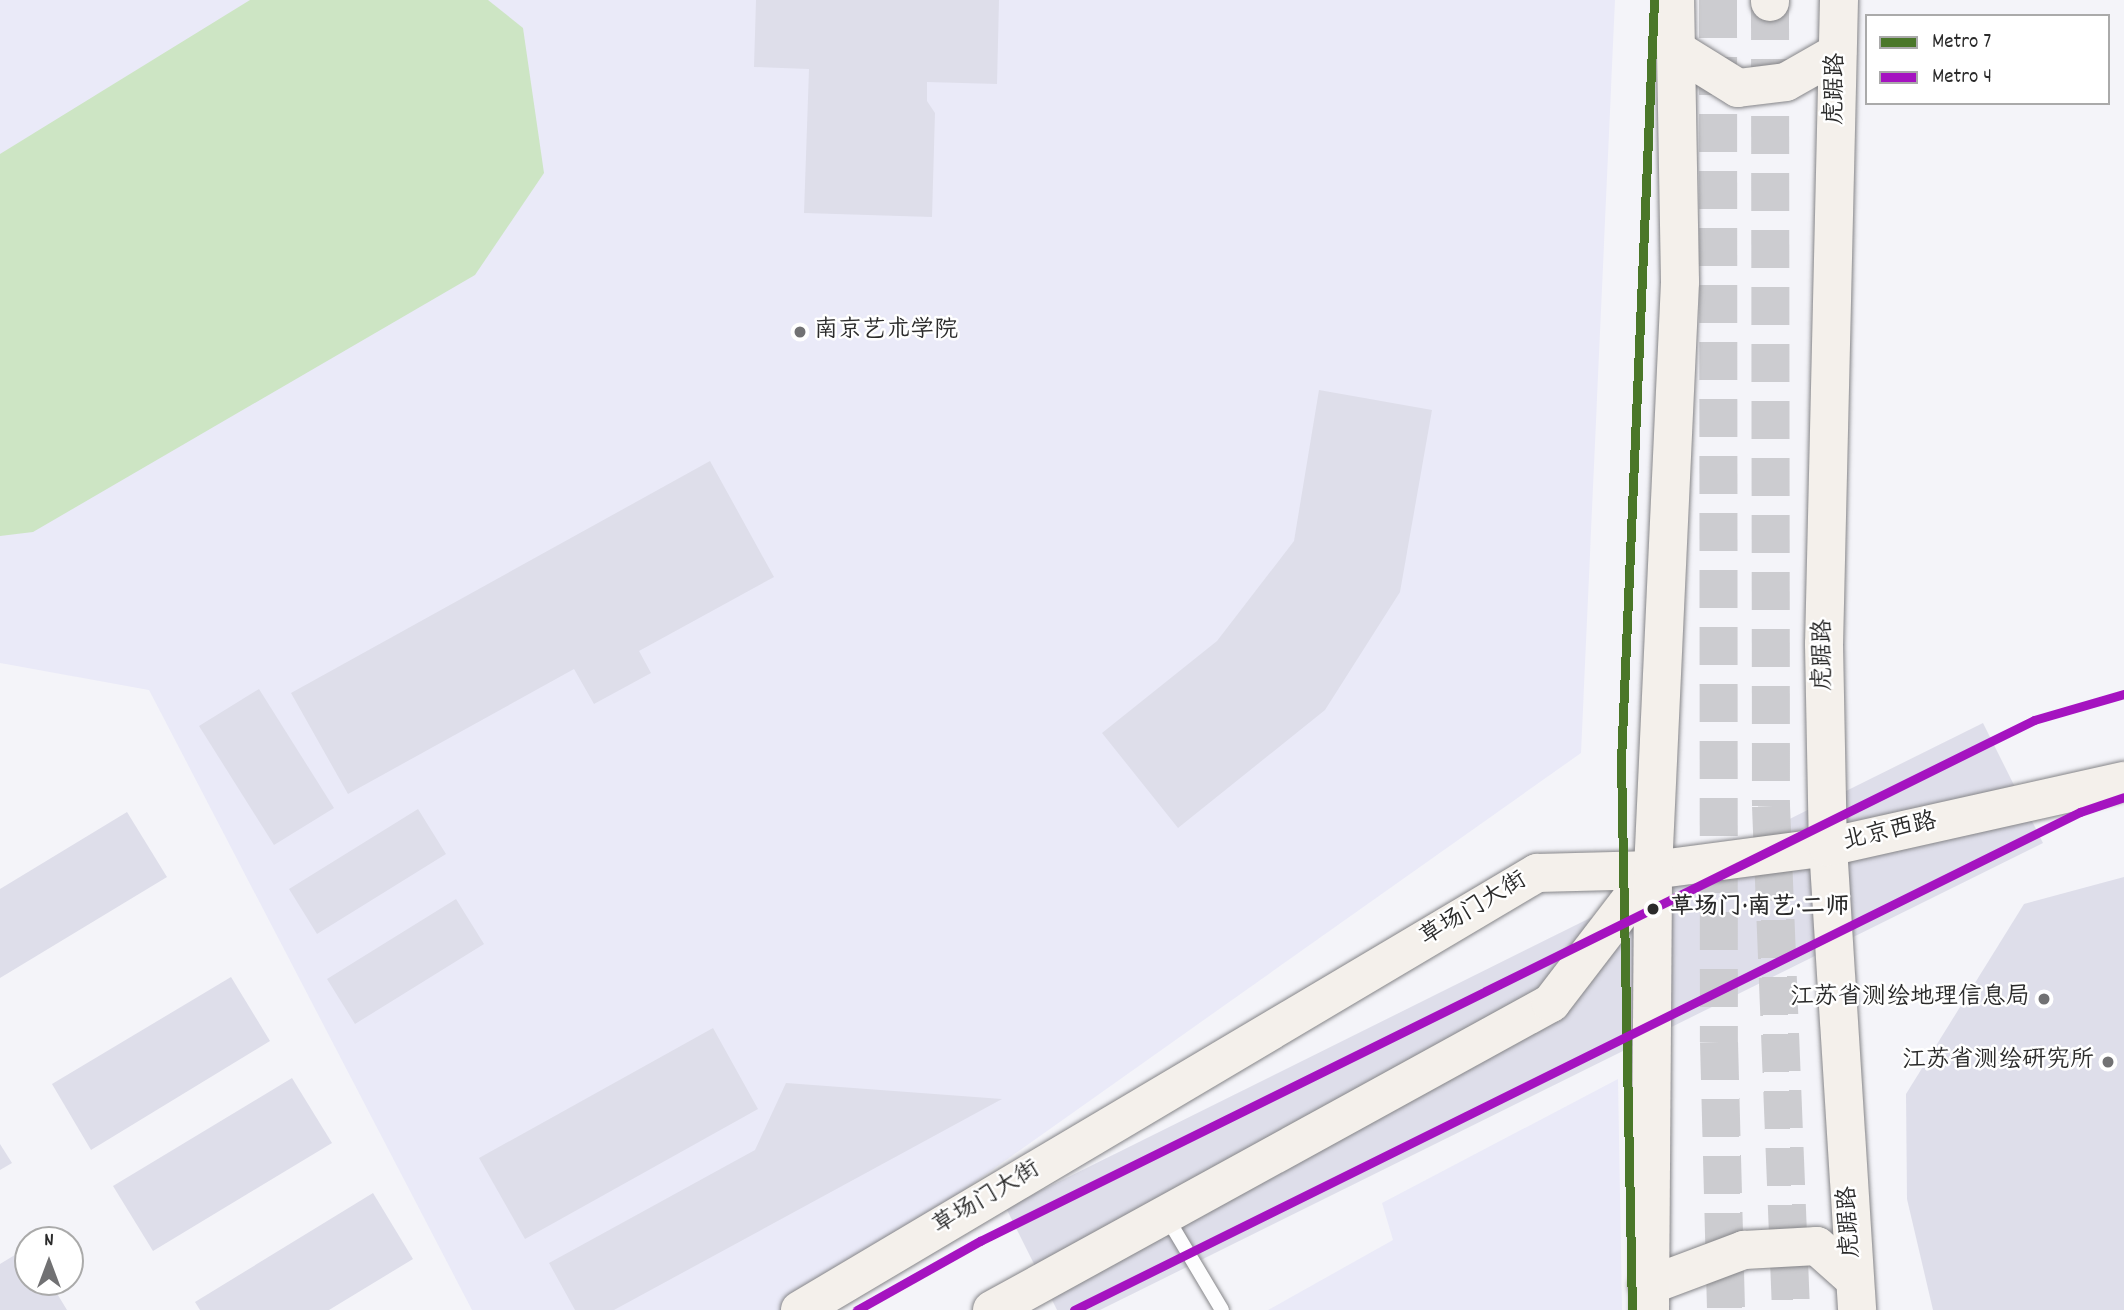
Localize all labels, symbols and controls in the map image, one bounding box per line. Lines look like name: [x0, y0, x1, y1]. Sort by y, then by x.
legend: [1865, 14, 2110, 105]
text: Metro 7: [1932, 28, 1991, 58]
street label: 虎踞路: [1822, 53, 1852, 125]
text: Metro 4: [1932, 63, 1992, 93]
place label: 南京艺术学院: [814, 318, 958, 346]
marker: 南京艺术学院: [792, 324, 808, 340]
street label: 虎踞路: [1811, 619, 1839, 691]
street label: 北京西路: [1840, 808, 1940, 858]
street label: 草场门大街: [1415, 867, 1533, 953]
place label: 草场门·南艺·二师: [1670, 895, 1849, 923]
marker: 草场门·南艺·二师: [1642, 898, 1664, 920]
place label: 江苏省测绘地理信息局: [1790, 985, 2030, 1013]
marker: 江苏省测绘地理信息局: [2036, 991, 2052, 1007]
place label: 江苏省测绘研究所: [1902, 1048, 2094, 1076]
marker: 江苏省测绘研究所: [2100, 1054, 2116, 1070]
street label: 草场门大街: [928, 1156, 1046, 1242]
street label: 虎踞路: [1835, 1185, 1867, 1259]
north arrow: [14, 1226, 84, 1296]
text: N: [44, 1228, 54, 1255]

